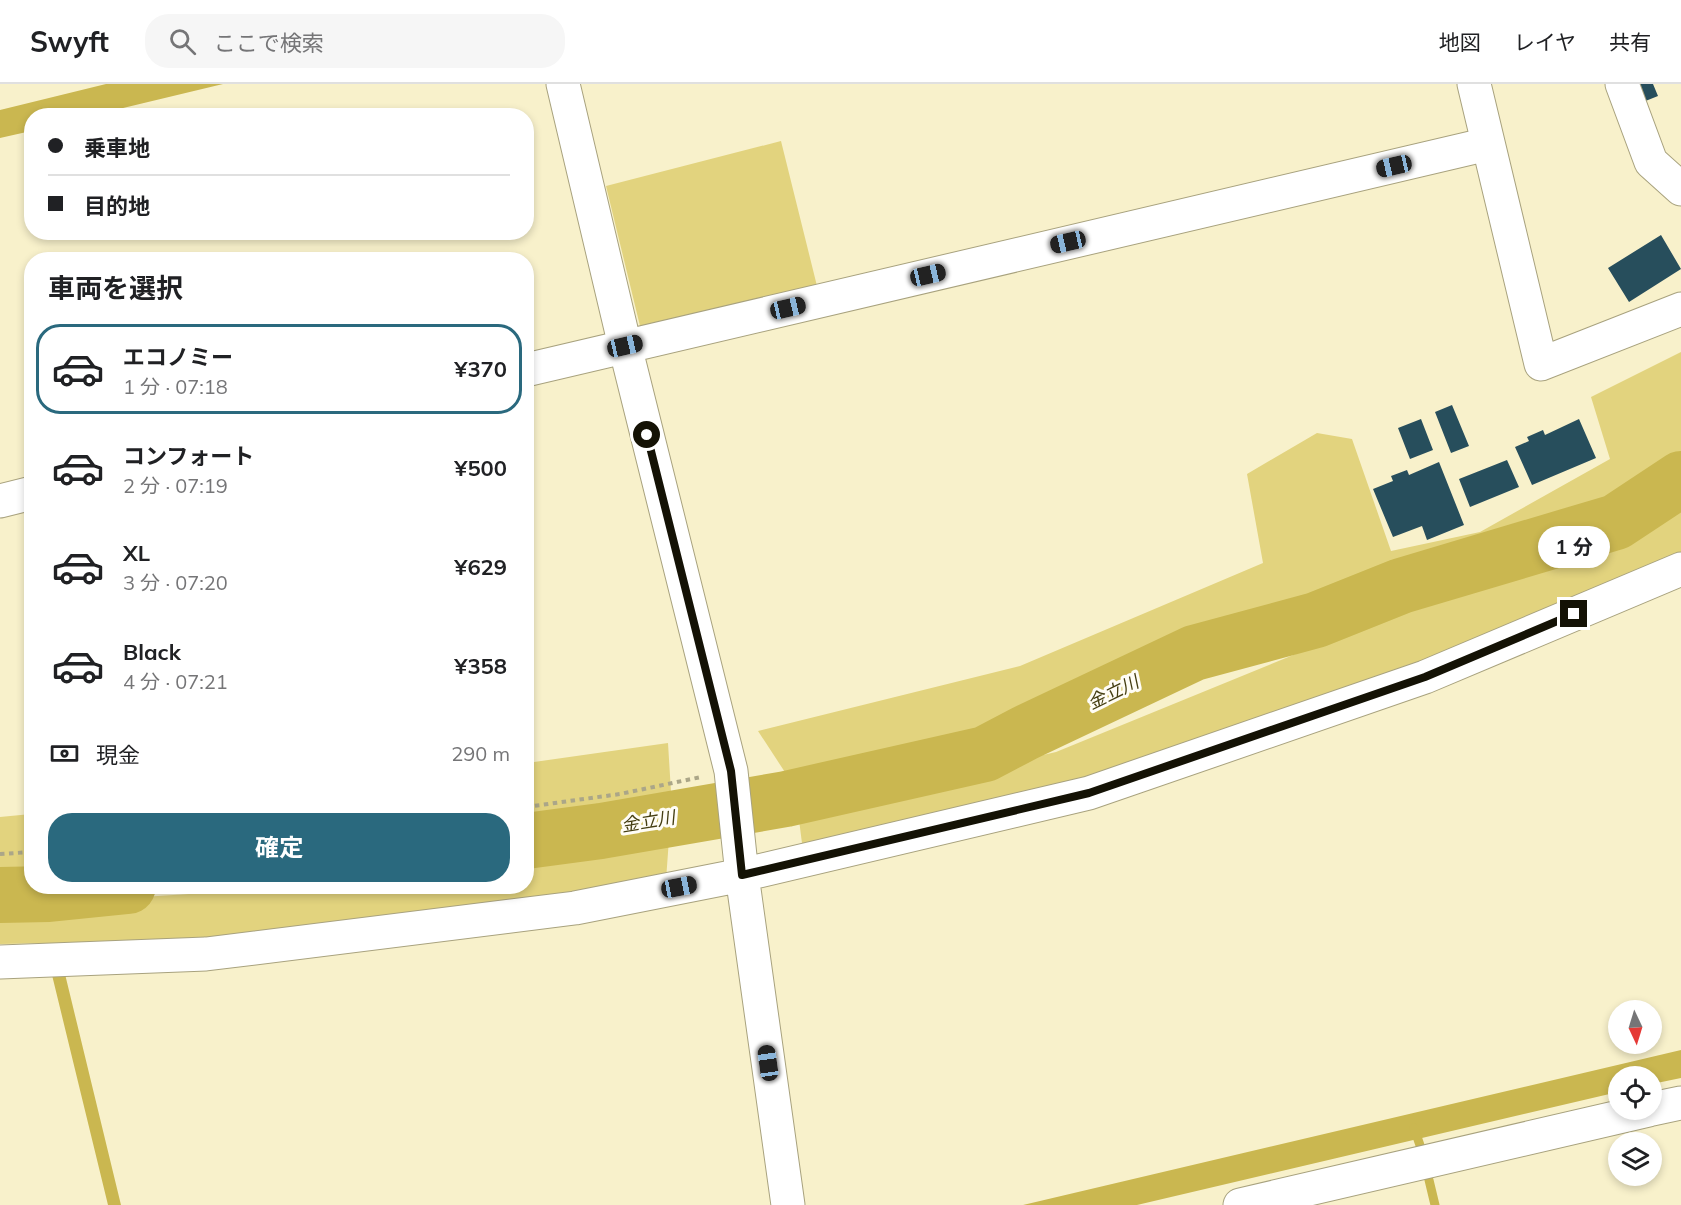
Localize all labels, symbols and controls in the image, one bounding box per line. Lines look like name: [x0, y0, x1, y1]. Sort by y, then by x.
search box: [145, 14, 565, 68]
text: Swyft: [30, 24, 109, 59]
icon: search: [166, 25, 199, 58]
text: ここで検索: [214, 29, 324, 57]
text: 地図: [1439, 29, 1481, 55]
text: レイヤ: [1514, 29, 1576, 55]
text: 共有: [1609, 29, 1651, 55]
text: 乗車地: [84, 134, 150, 162]
car: [1374, 153, 1414, 179]
text: 目的地: [84, 192, 150, 220]
car: [1048, 229, 1088, 255]
car: [908, 262, 948, 288]
text: 車両を選択: [48, 271, 183, 305]
car: [768, 295, 808, 321]
car: [605, 333, 645, 359]
icon: car: [51, 342, 105, 396]
text: エコノミー: [123, 343, 233, 371]
text: ¥370: [454, 355, 507, 383]
text: 1 分 · 07:18: [123, 374, 228, 399]
route start: [633, 421, 660, 448]
icon: car: [51, 441, 105, 495]
text: コンフォート: [123, 442, 254, 470]
text: ¥500: [454, 454, 507, 482]
text: 2 分 · 07:19: [123, 473, 228, 498]
callout: 1 分: [1538, 527, 1610, 569]
text: 1 分: [1555, 534, 1593, 559]
text: XL: [123, 539, 150, 567]
icon: car: [51, 540, 105, 594]
text: ¥629: [454, 553, 507, 581]
text: 3 分 · 07:20: [123, 570, 228, 595]
route end: [1560, 600, 1587, 627]
text: Black: [123, 638, 181, 666]
icon: car: [51, 639, 105, 693]
text: ¥358: [454, 652, 507, 680]
text: 4 分 · 07:21: [123, 669, 228, 694]
water label: 金立川: [1084, 669, 1144, 714]
icon: cash: [48, 737, 81, 770]
text: 現金: [96, 741, 140, 769]
text: 290 m: [451, 741, 510, 766]
water label: 金立川: [620, 805, 678, 837]
button: 確定: [48, 813, 510, 882]
car: [660, 875, 698, 899]
north arrow: [1608, 1000, 1662, 1054]
map controls: [1608, 1000, 1662, 1186]
car: [757, 1044, 779, 1082]
button: locate: [1608, 1066, 1662, 1120]
button: layers: [1608, 1132, 1662, 1186]

